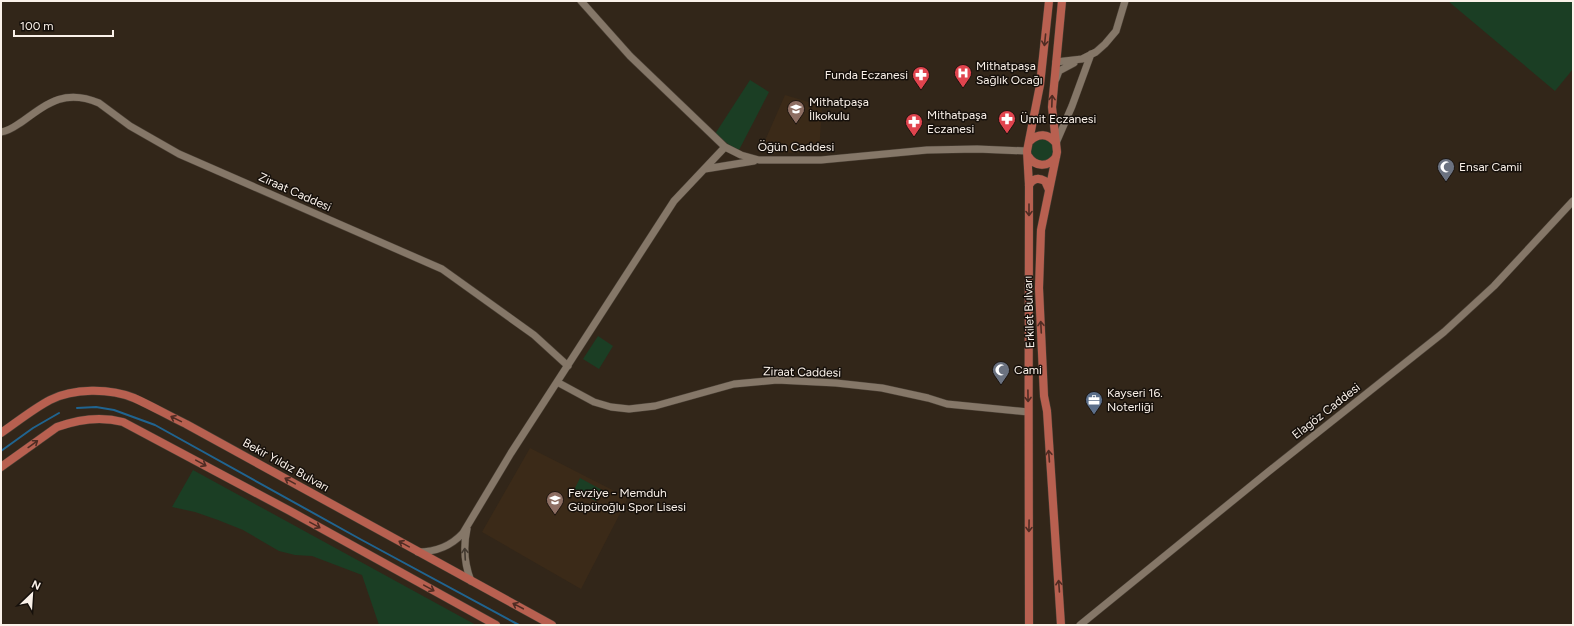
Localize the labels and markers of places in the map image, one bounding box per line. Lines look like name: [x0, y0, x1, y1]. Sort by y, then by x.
place label: Mithatpaşa Sağlık Ocağı: [976, 59, 1043, 87]
hospital icon: Mithatpaşa Sağlık Ocağı: [953, 63, 973, 88]
pharmacy icon: Funda Eczanesi: [911, 65, 931, 90]
place label: Funda Eczanesi: [825, 68, 908, 82]
place label: Mithatpaşa İlkokulu: [809, 95, 869, 123]
school or university icon: Mithatpaşa İlkokulu: [786, 99, 806, 124]
place label: Mithatpaşa Eczanesi: [927, 108, 987, 136]
pharmacy icon: Ümit Eczanesi: [997, 109, 1017, 134]
pharmacy icon: Mithatpaşa Eczanesi: [904, 112, 924, 137]
place label: Ümit Eczanesi: [1020, 112, 1096, 126]
mosque icon: Ensar Camii: [1436, 157, 1456, 182]
place label: Ensar Camii: [1459, 160, 1522, 174]
mosque icon: Cami: [991, 360, 1011, 385]
place label: Cami: [1014, 363, 1042, 377]
place label: Kayseri 16. Noterliği: [1107, 386, 1163, 414]
office icon: Kayseri 16. Noterliği: [1084, 390, 1104, 415]
place label: Fevziye - Memduh Güpüroğlu Spor Lisesi: [568, 486, 686, 514]
school or university icon: Fevziye - Memduh Güpüroğlu Spor Lisesi: [545, 490, 565, 515]

